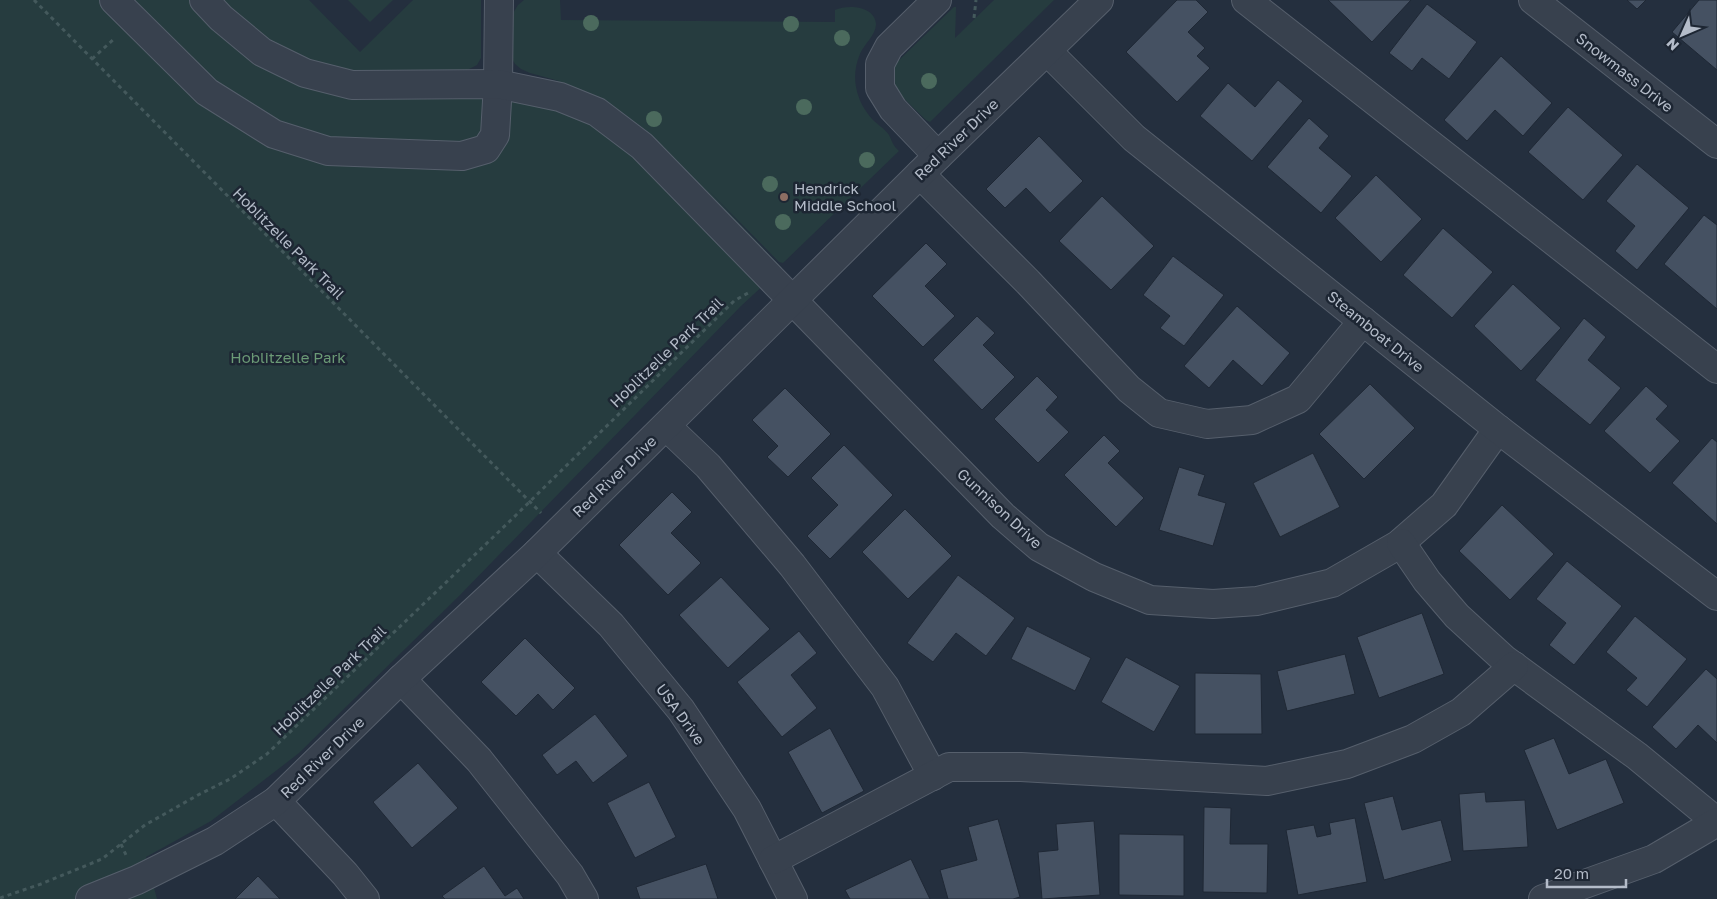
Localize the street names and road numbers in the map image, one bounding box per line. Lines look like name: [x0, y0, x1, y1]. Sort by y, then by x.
street label: Snowmass Drive: [1573, 28, 1677, 116]
street label: Red River Drive: [910, 94, 1002, 184]
street label: Hoblitzelle Park Trail: [230, 184, 349, 303]
street label: Steamboat Drive: [1324, 286, 1428, 376]
street label: Hoblitzelle Park Trail: [606, 293, 726, 411]
street label: Red River Drive: [568, 431, 660, 521]
street label: Gunnison Drive: [954, 464, 1046, 552]
street label: Hoblitzelle Park Trail: [269, 621, 389, 739]
street label: USA Drive: [653, 680, 709, 748]
street label: Red River Drive: [276, 712, 368, 802]

